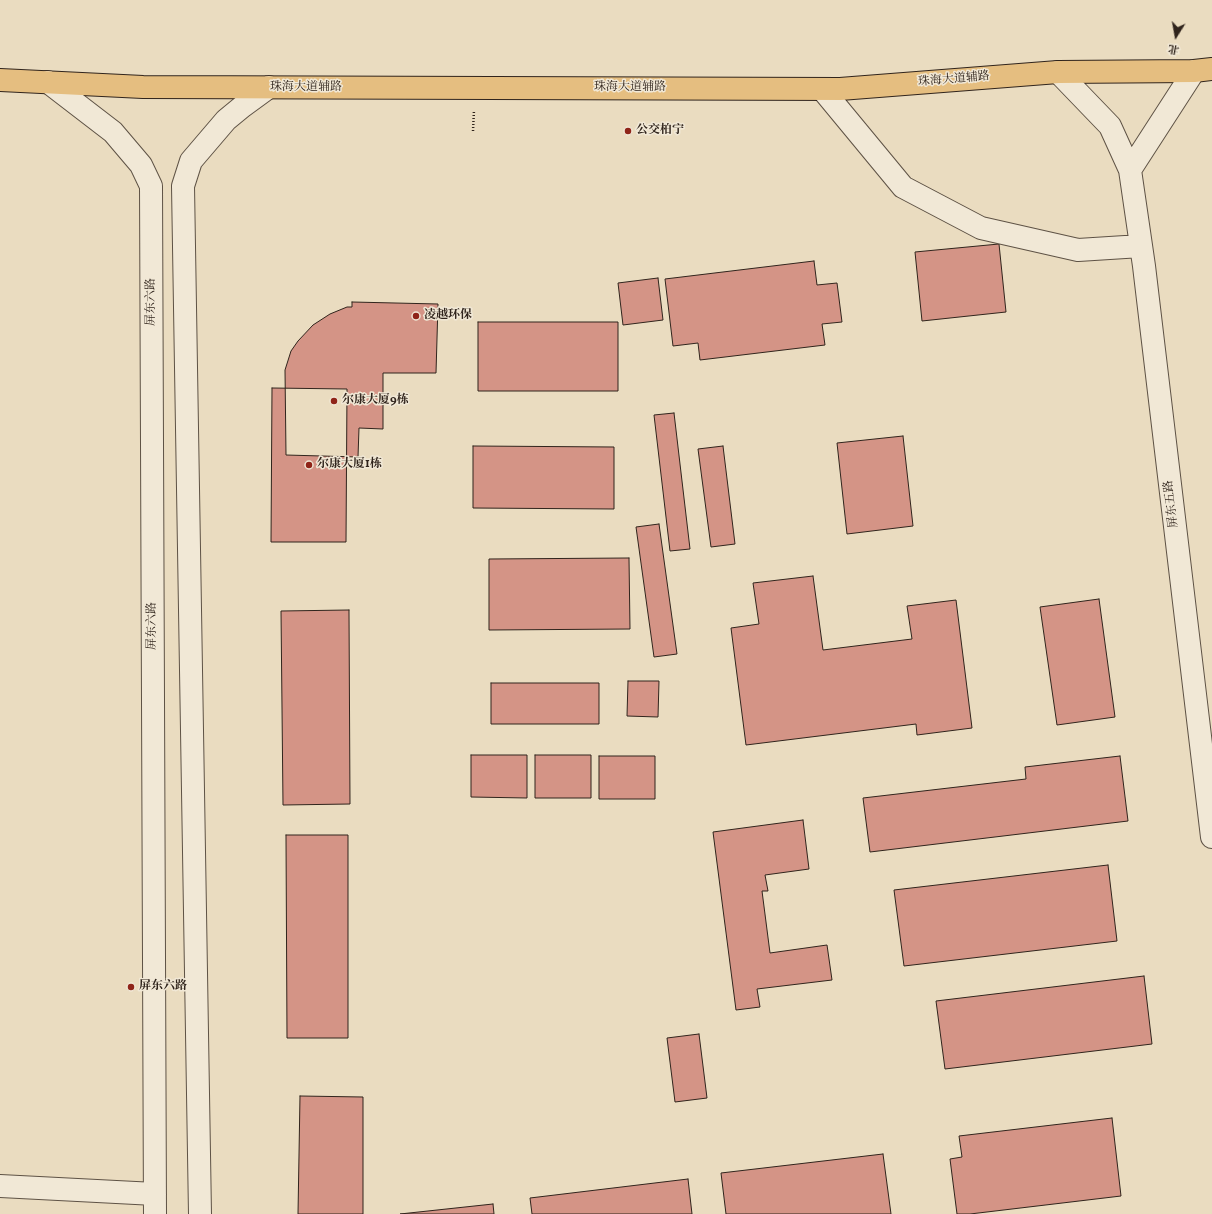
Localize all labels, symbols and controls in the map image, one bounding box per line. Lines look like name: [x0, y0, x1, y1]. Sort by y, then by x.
north arrow: [1156, 16, 1196, 56]
text: 北: [1167, 40, 1180, 57]
street label: 珠海大道辅路: [918, 70, 990, 90]
street label: 珠海大道辅路: [270, 81, 342, 95]
street label: 珠海大道辅路: [594, 81, 666, 95]
place label: 公交柏宁: [636, 124, 684, 138]
marker: 公交柏宁: [623, 126, 633, 136]
street label: 屏东六路: [145, 278, 159, 326]
place label: 凌越环保: [424, 309, 472, 323]
marker: 凌越环保: [411, 311, 421, 321]
place label: 尔康大厦9栋: [342, 394, 409, 408]
marker: 尔康大厦9栋: [329, 396, 339, 406]
place label: 尔康大厦1栋: [317, 458, 382, 472]
marker: 尔康大厦1栋: [304, 460, 314, 470]
street label: 屏东五路: [1162, 479, 1182, 529]
street label: 屏东六路: [146, 602, 160, 650]
place label: 屏东六路: [139, 980, 187, 994]
marker: 屏东六路: [126, 982, 136, 992]

